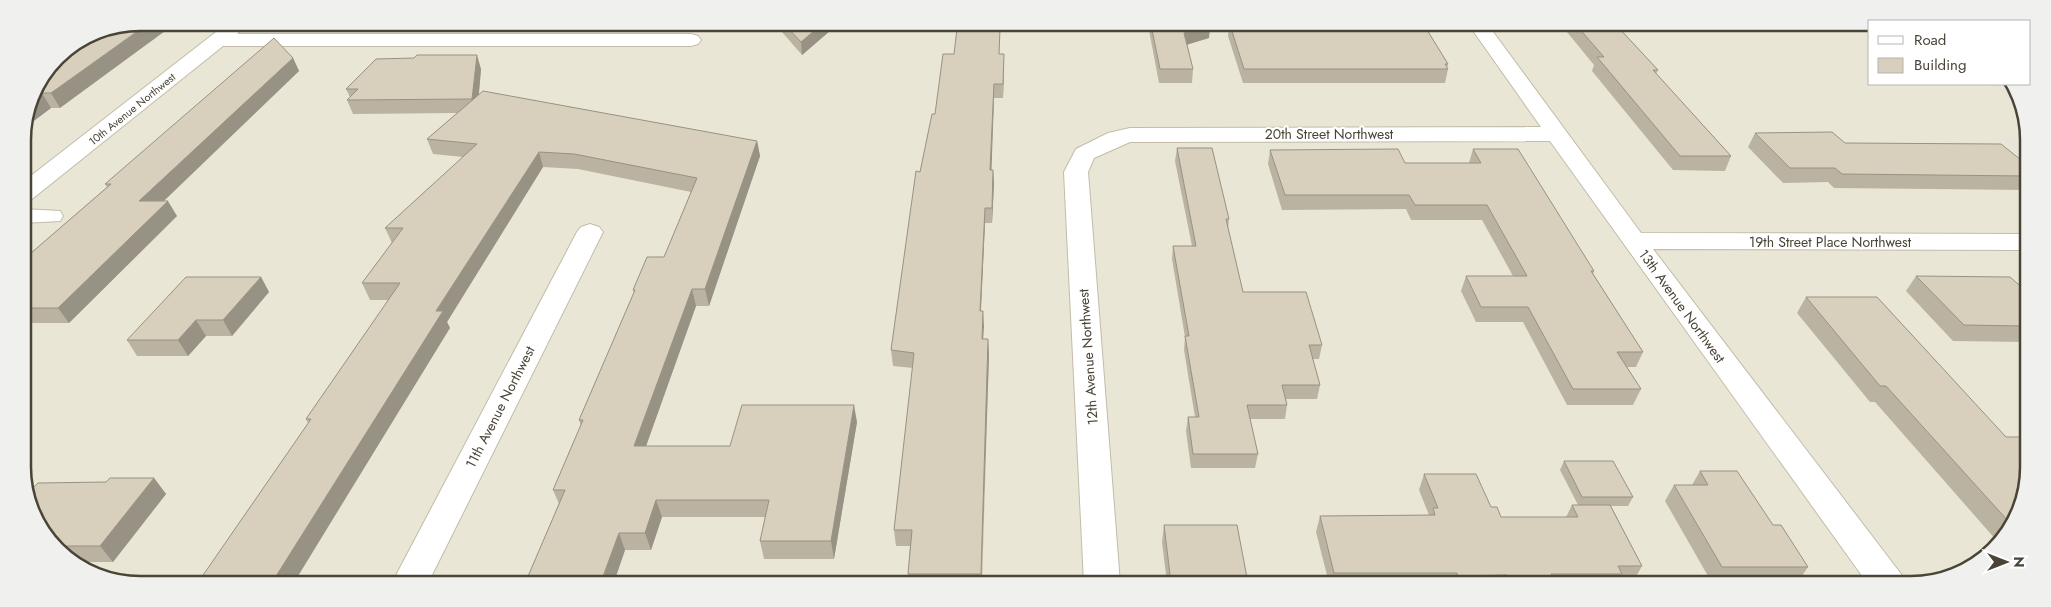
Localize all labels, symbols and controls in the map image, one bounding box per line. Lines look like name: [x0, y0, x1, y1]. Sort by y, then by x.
legend: [1868, 20, 2031, 85]
text: Road: [1914, 29, 1946, 51]
text: Building: [1914, 54, 1966, 76]
street label: 10th Avenue Northwest: [85, 69, 179, 149]
street label: 20th Street Northwest: [1265, 124, 1394, 144]
street label: 19th Street Place Northwest: [1749, 232, 1912, 252]
street label: 13th Avenue Northwest: [1634, 245, 1730, 367]
street label: 12th Avenue Northwest: [1073, 288, 1103, 426]
street label: 11th Avenue Northwest: [460, 342, 540, 472]
north arrow: [1981, 537, 2031, 587]
text: N: [2009, 556, 2029, 568]

